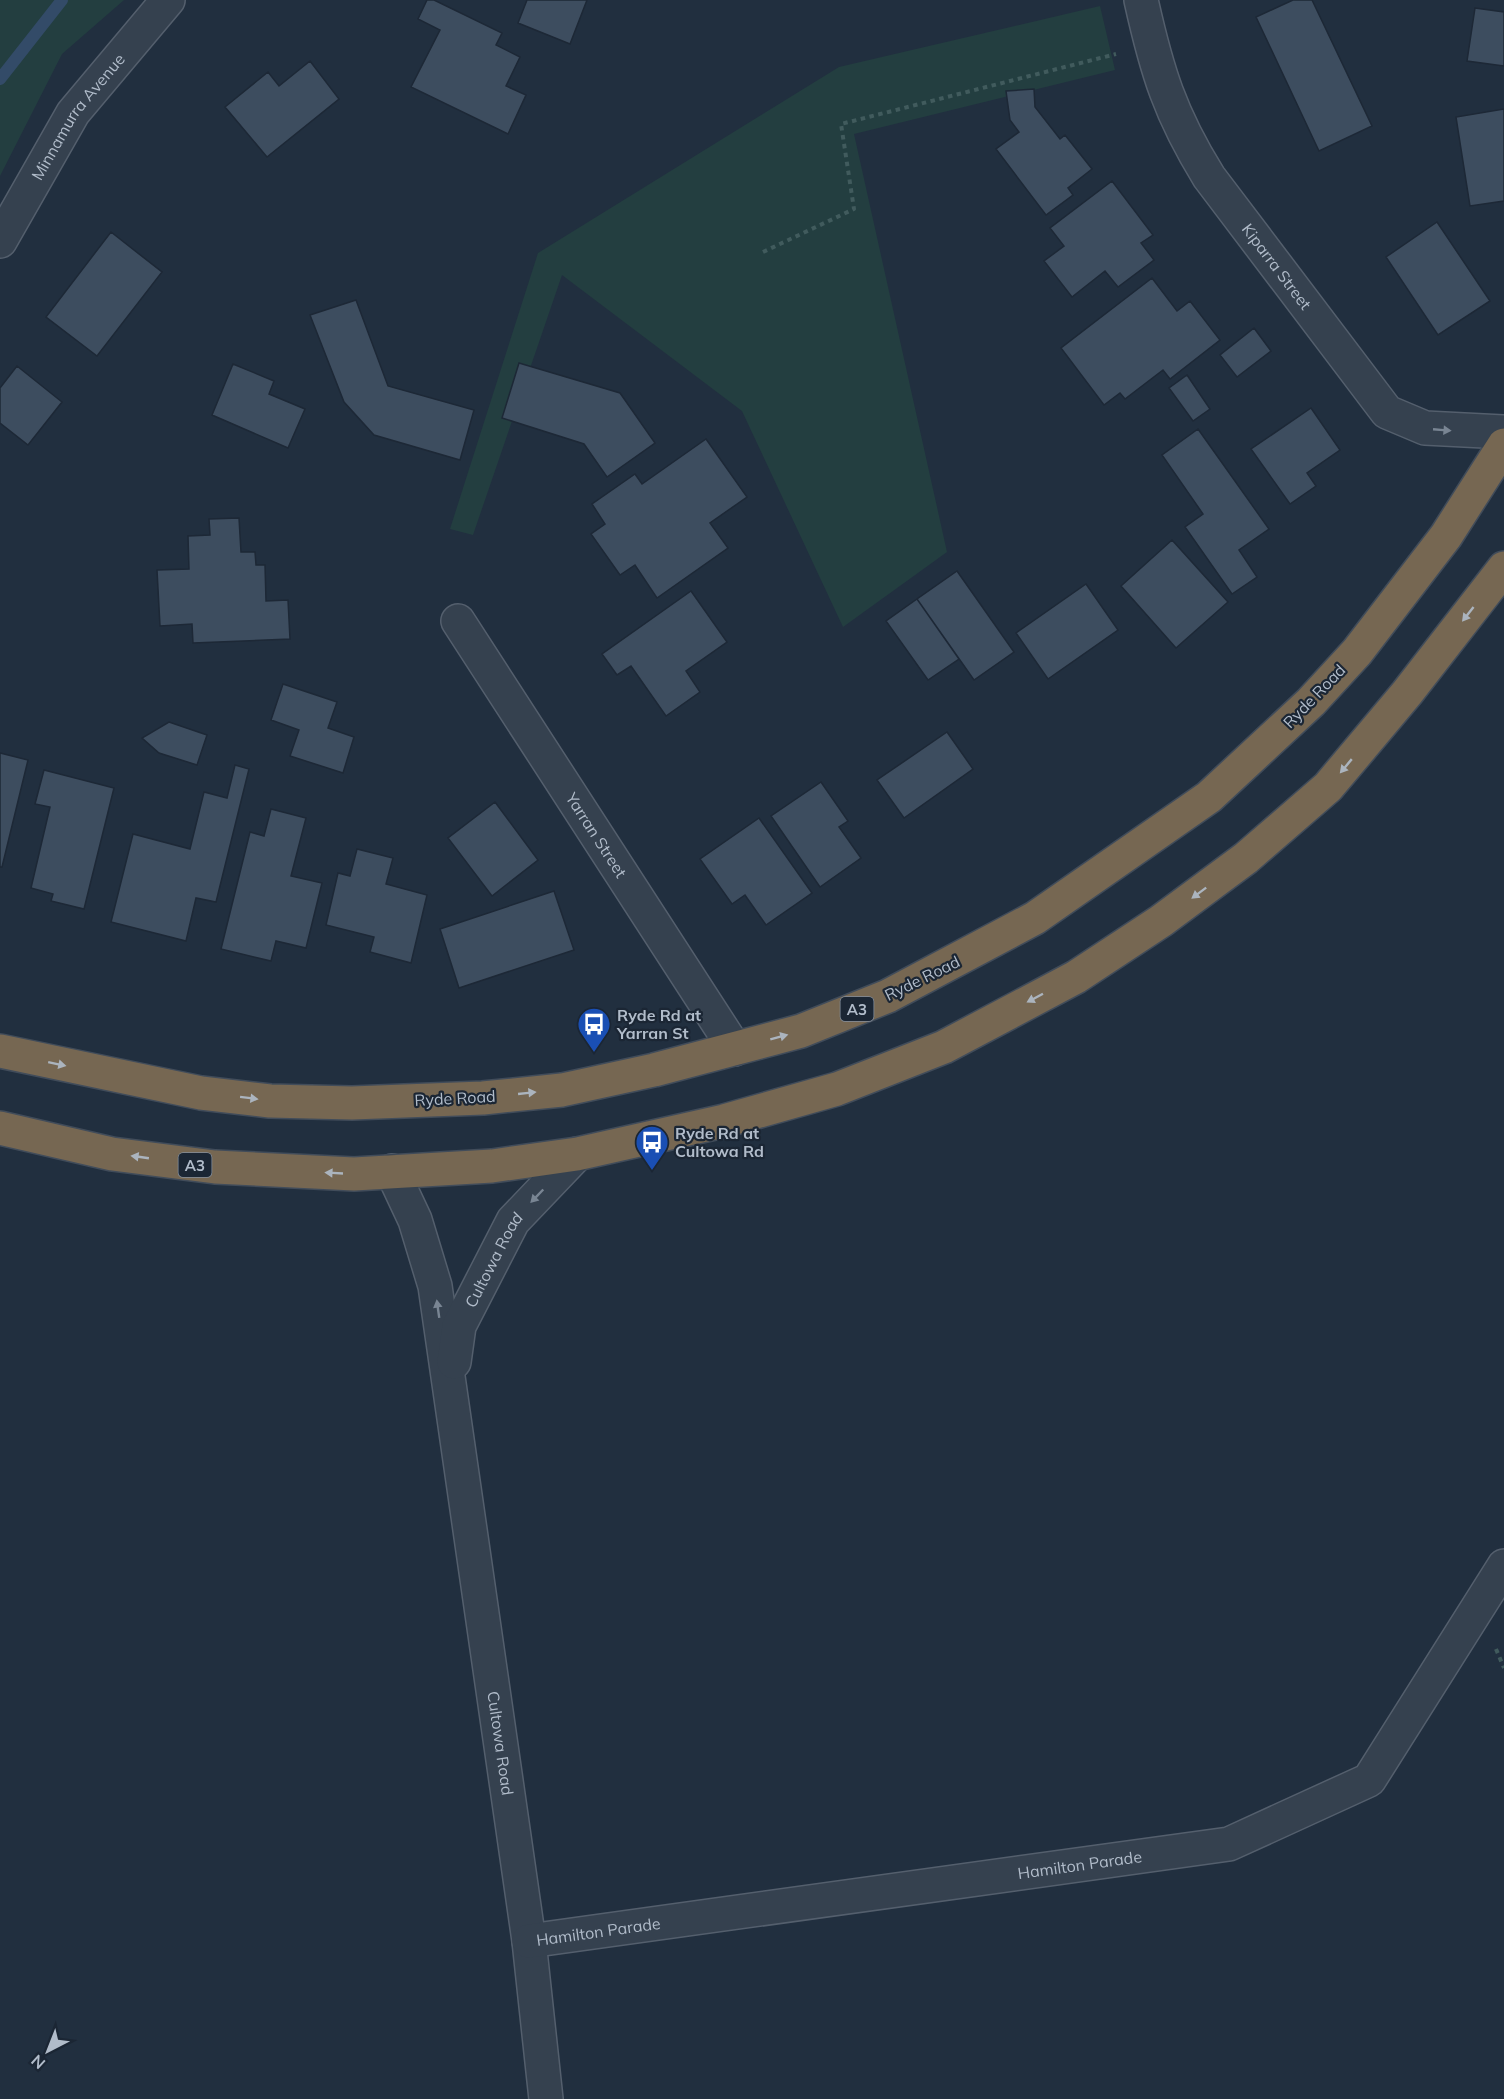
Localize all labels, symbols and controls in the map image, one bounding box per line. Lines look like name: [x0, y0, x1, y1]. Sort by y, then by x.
street label: Minnamurra Avenue: [27, 49, 129, 184]
street label: Kiparra Street: [1238, 219, 1316, 314]
one-way arrow: [1432, 425, 1451, 435]
one-way arrow: [1462, 606, 1475, 622]
street label: Ryde Road: [1279, 660, 1349, 732]
one-way arrow: [1339, 758, 1352, 774]
street label: Yarran Street: [561, 788, 632, 882]
one-way arrow: [1191, 887, 1207, 899]
street label: Ryde Road: [881, 951, 963, 1005]
one-way arrow: [1026, 993, 1043, 1003]
road number: A3: [840, 997, 874, 1021]
place label: Ryde Rd at Yarran St: [616, 1005, 701, 1043]
bus stop icon: Ryde Rd at Yarran St: [576, 1006, 612, 1053]
one-way arrow: [770, 1032, 788, 1042]
one-way arrow: [48, 1059, 66, 1069]
street label: Ryde Road: [414, 1086, 496, 1110]
one-way arrow: [518, 1088, 537, 1098]
one-way arrow: [239, 1094, 258, 1103]
place label: Ryde Rd at Cultowa Rd: [675, 1123, 764, 1161]
bus stop icon: Ryde Rd at Cultowa Rd: [634, 1124, 670, 1171]
one-way arrow: [130, 1153, 149, 1162]
road number: A3: [178, 1153, 212, 1177]
one-way arrow: [324, 1168, 343, 1177]
one-way arrow: [530, 1189, 544, 1203]
street label: Cultowa Road: [460, 1207, 527, 1311]
one-way arrow: [434, 1299, 443, 1318]
street label: Cultowa Road: [483, 1690, 518, 1797]
street label: Hamilton Parade: [1016, 1846, 1143, 1883]
street label: Hamilton Parade: [535, 1913, 662, 1950]
north arrow: [18, 2021, 78, 2081]
text: N: [27, 2051, 49, 2074]

